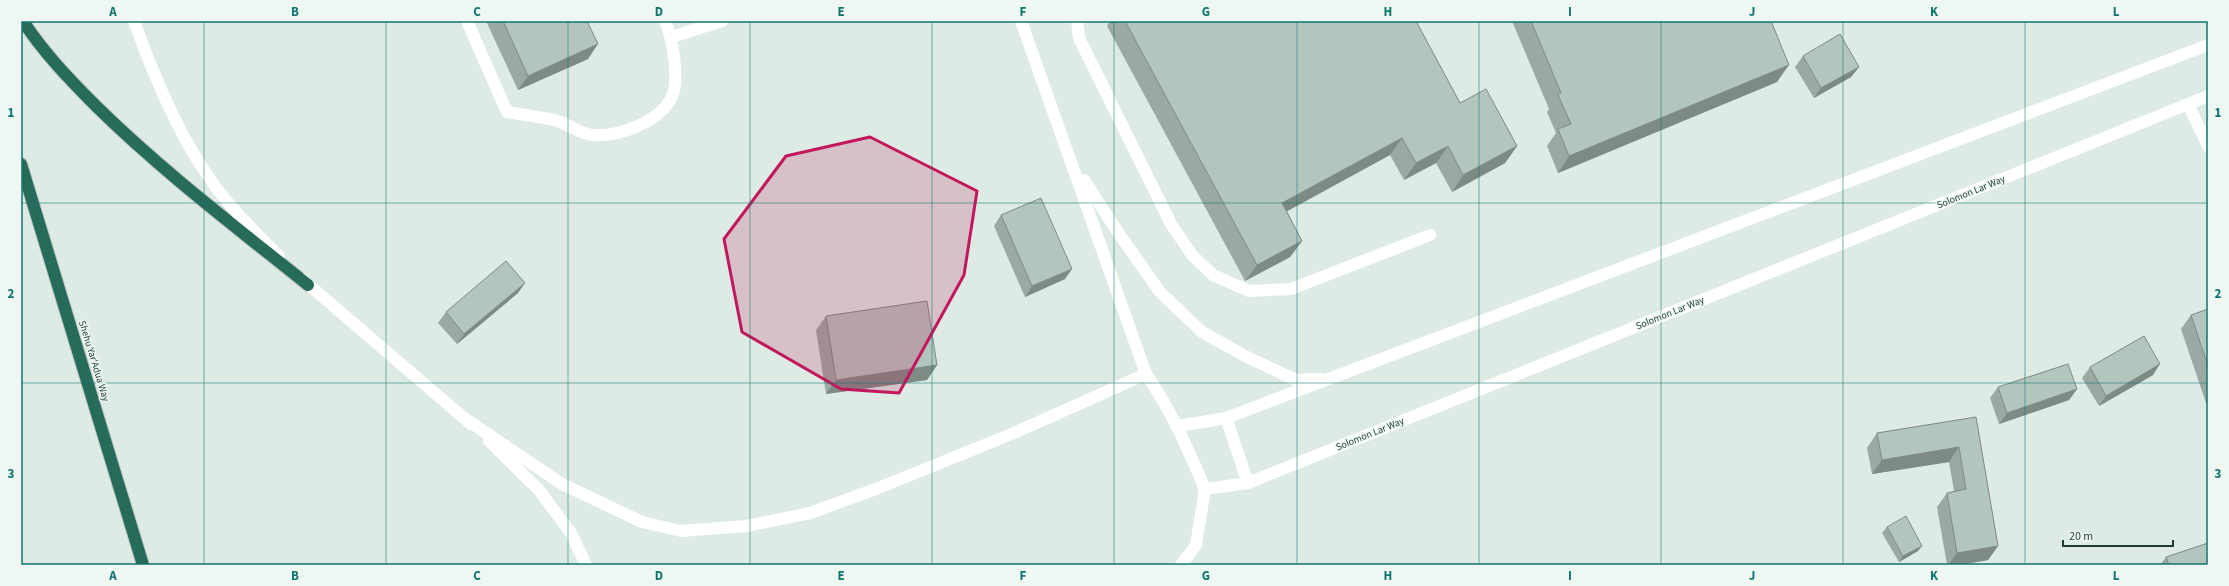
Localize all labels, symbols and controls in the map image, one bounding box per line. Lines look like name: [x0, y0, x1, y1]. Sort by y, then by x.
text: A: [108, 3, 117, 21]
text: B: [291, 3, 299, 21]
text: C: [473, 3, 481, 21]
text: D: [655, 3, 663, 21]
text: E: [837, 3, 845, 21]
text: F: [1020, 3, 1027, 21]
text: G: [1202, 3, 1210, 21]
text: H: [1384, 3, 1392, 21]
text: I: [1568, 3, 1572, 21]
text: J: [1749, 3, 1755, 21]
text: K: [1930, 3, 1939, 21]
text: L: [2113, 3, 2120, 21]
text: 1: [8, 104, 15, 122]
text: 1: [2215, 104, 2222, 122]
street label: Solomon Lar Way: [1935, 172, 2008, 212]
text: 2: [8, 285, 15, 303]
text: 2: [2215, 285, 2222, 303]
street label: Solomon Lar Way: [1634, 293, 1707, 333]
street label: Shehu Yar'Adua Way: [75, 319, 113, 404]
street label: Solomon Lar Way: [1334, 414, 1407, 454]
text: 3: [8, 465, 15, 483]
text: 3: [2215, 465, 2222, 483]
scale bar: [2063, 522, 2173, 548]
text: 20 m: [2069, 528, 2093, 545]
text: A: [108, 567, 117, 585]
text: B: [291, 567, 299, 585]
text: C: [473, 567, 481, 585]
text: D: [655, 567, 663, 585]
text: E: [837, 567, 845, 585]
text: F: [1020, 567, 1027, 585]
text: G: [1202, 567, 1210, 585]
text: H: [1384, 567, 1392, 585]
text: I: [1568, 567, 1572, 585]
text: J: [1749, 567, 1755, 585]
text: K: [1930, 567, 1939, 585]
text: L: [2113, 567, 2120, 585]

